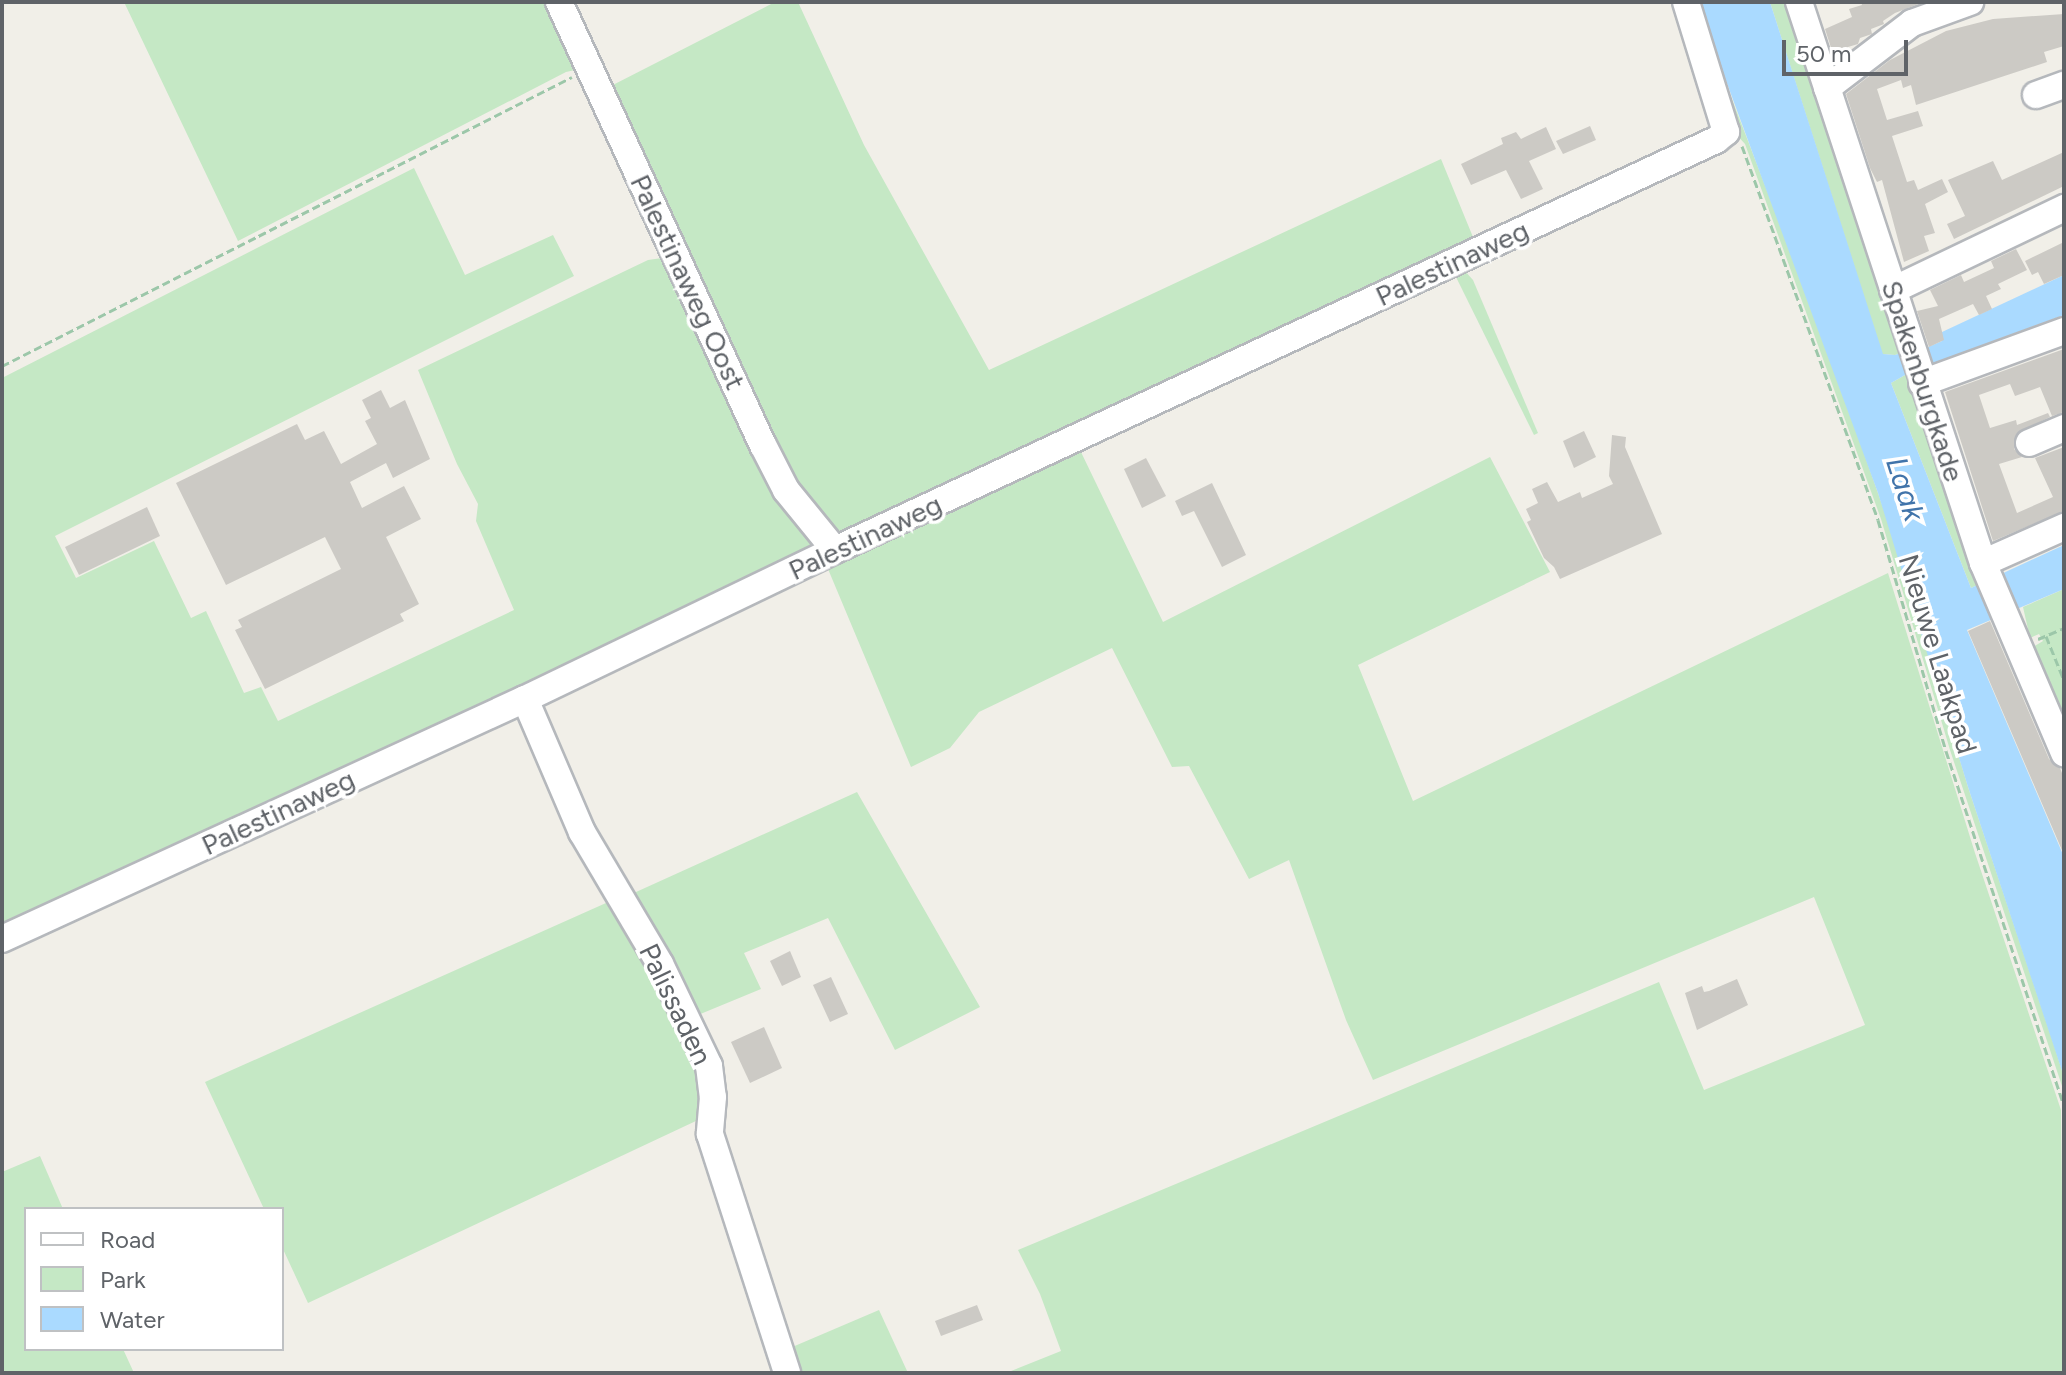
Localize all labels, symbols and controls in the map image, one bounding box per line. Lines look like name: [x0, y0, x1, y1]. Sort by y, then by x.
scale bar: [1786, 24, 1912, 74]
text: 50 m: [1796, 39, 1852, 68]
street label: Palestinaweg Oost: [623, 169, 753, 395]
street label: Palestinaweg: [1370, 213, 1534, 313]
street label: Spakenburgkade: [1875, 276, 1971, 486]
water label: Laak: [1878, 452, 1932, 526]
street label: Palestinaweg: [783, 487, 947, 587]
street label: Nieuwe Laakpad: [1892, 550, 1984, 758]
street label: Palestinaweg: [196, 762, 360, 862]
street label: Palissaden: [632, 938, 720, 1070]
legend: [24, 1207, 284, 1351]
text: Road: [100, 1225, 155, 1254]
text: Park: [100, 1265, 146, 1294]
text: Water: [100, 1305, 165, 1334]

